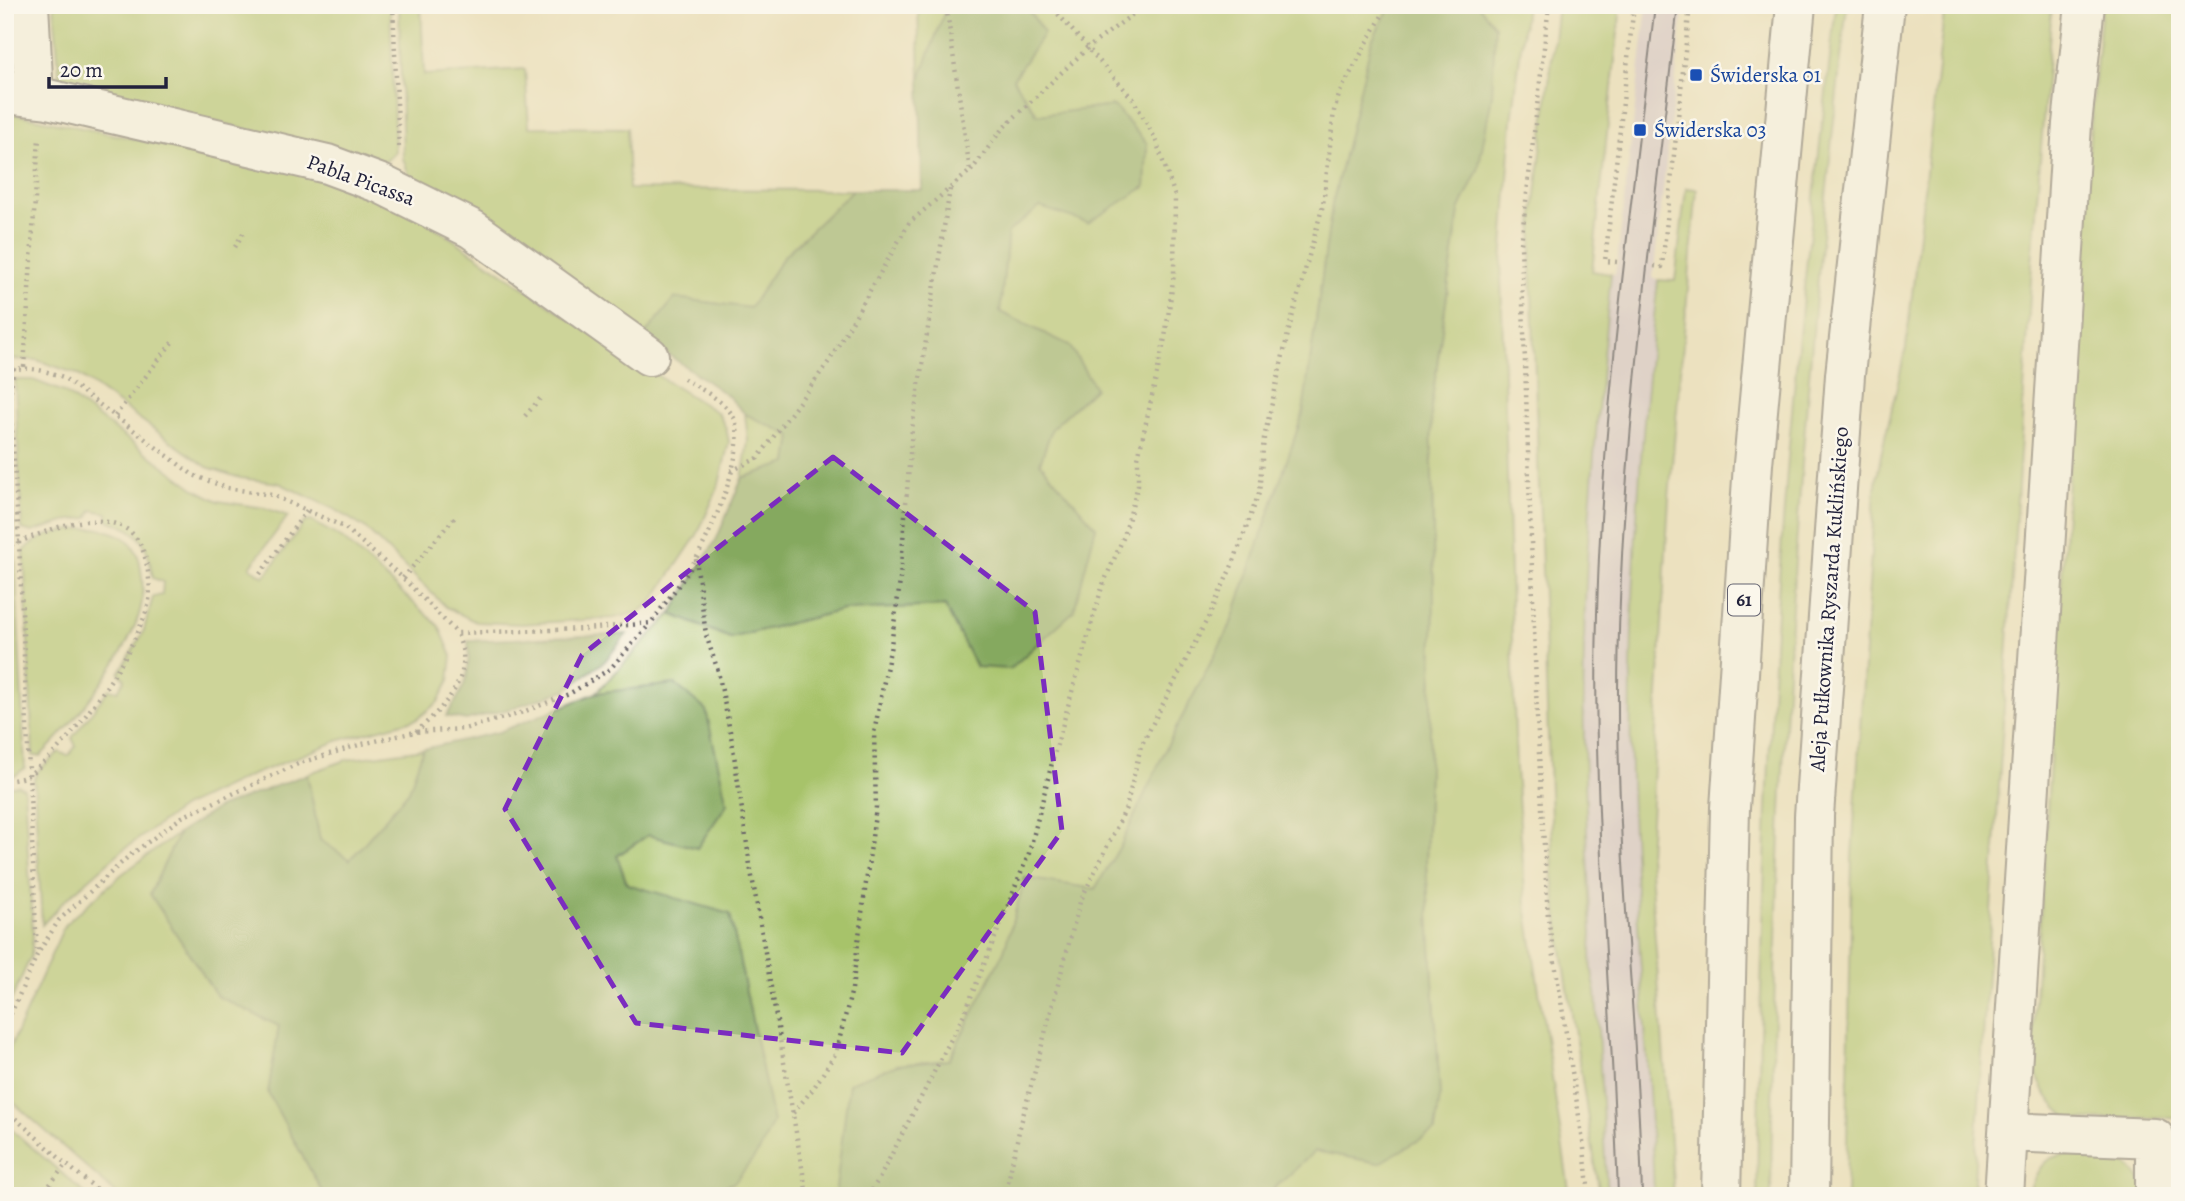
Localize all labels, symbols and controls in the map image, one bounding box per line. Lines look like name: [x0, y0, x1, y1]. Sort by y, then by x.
scale bar: [49, 46, 166, 90]
text: 20 m: [60, 56, 103, 84]
place label: Świderska 01: [1710, 61, 1821, 89]
marker: Świderska 01: [1688, 67, 1704, 83]
place label: Świderska 03: [1654, 116, 1767, 144]
marker: Świderska 03: [1632, 122, 1648, 138]
street label: Pabla Picassa: [303, 148, 419, 213]
street label: Aleja Pułkownika Ryszarda Kuklińskiego: [1803, 426, 1855, 773]
road number: 61: [1728, 584, 1760, 615]

